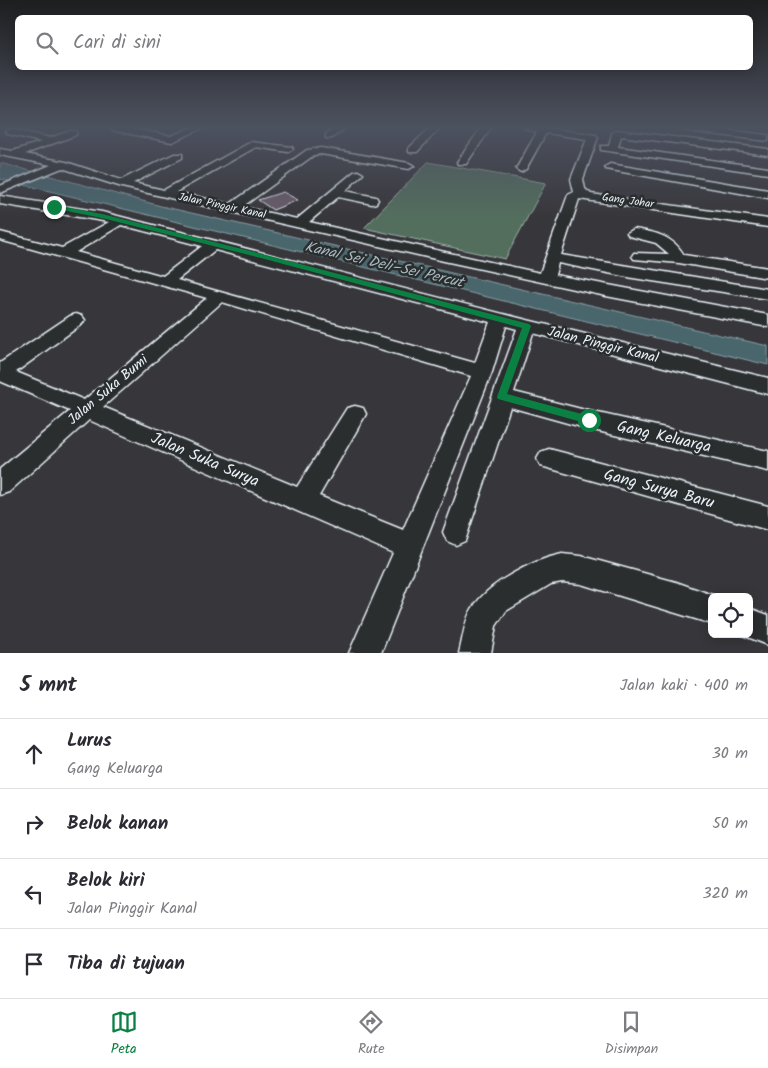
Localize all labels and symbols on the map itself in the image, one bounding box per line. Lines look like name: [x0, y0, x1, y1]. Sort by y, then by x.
street label: Jalan Pinggir Kanal: [176, 188, 268, 224]
street label: Gang Johar: [601, 188, 656, 214]
route end: [43, 196, 66, 219]
water label: Kanal Sei Deli–Sei Percut: [303, 235, 468, 295]
street label: Jalan Pinggir Kanal: [545, 321, 661, 370]
street label: Jalan Suka Bumi: [63, 349, 154, 430]
route start: [578, 409, 601, 432]
street label: Gang Keluarga: [614, 414, 714, 460]
street label: Jalan Suka Surya: [147, 426, 263, 494]
street label: Gang Surya Baru: [601, 462, 717, 516]

